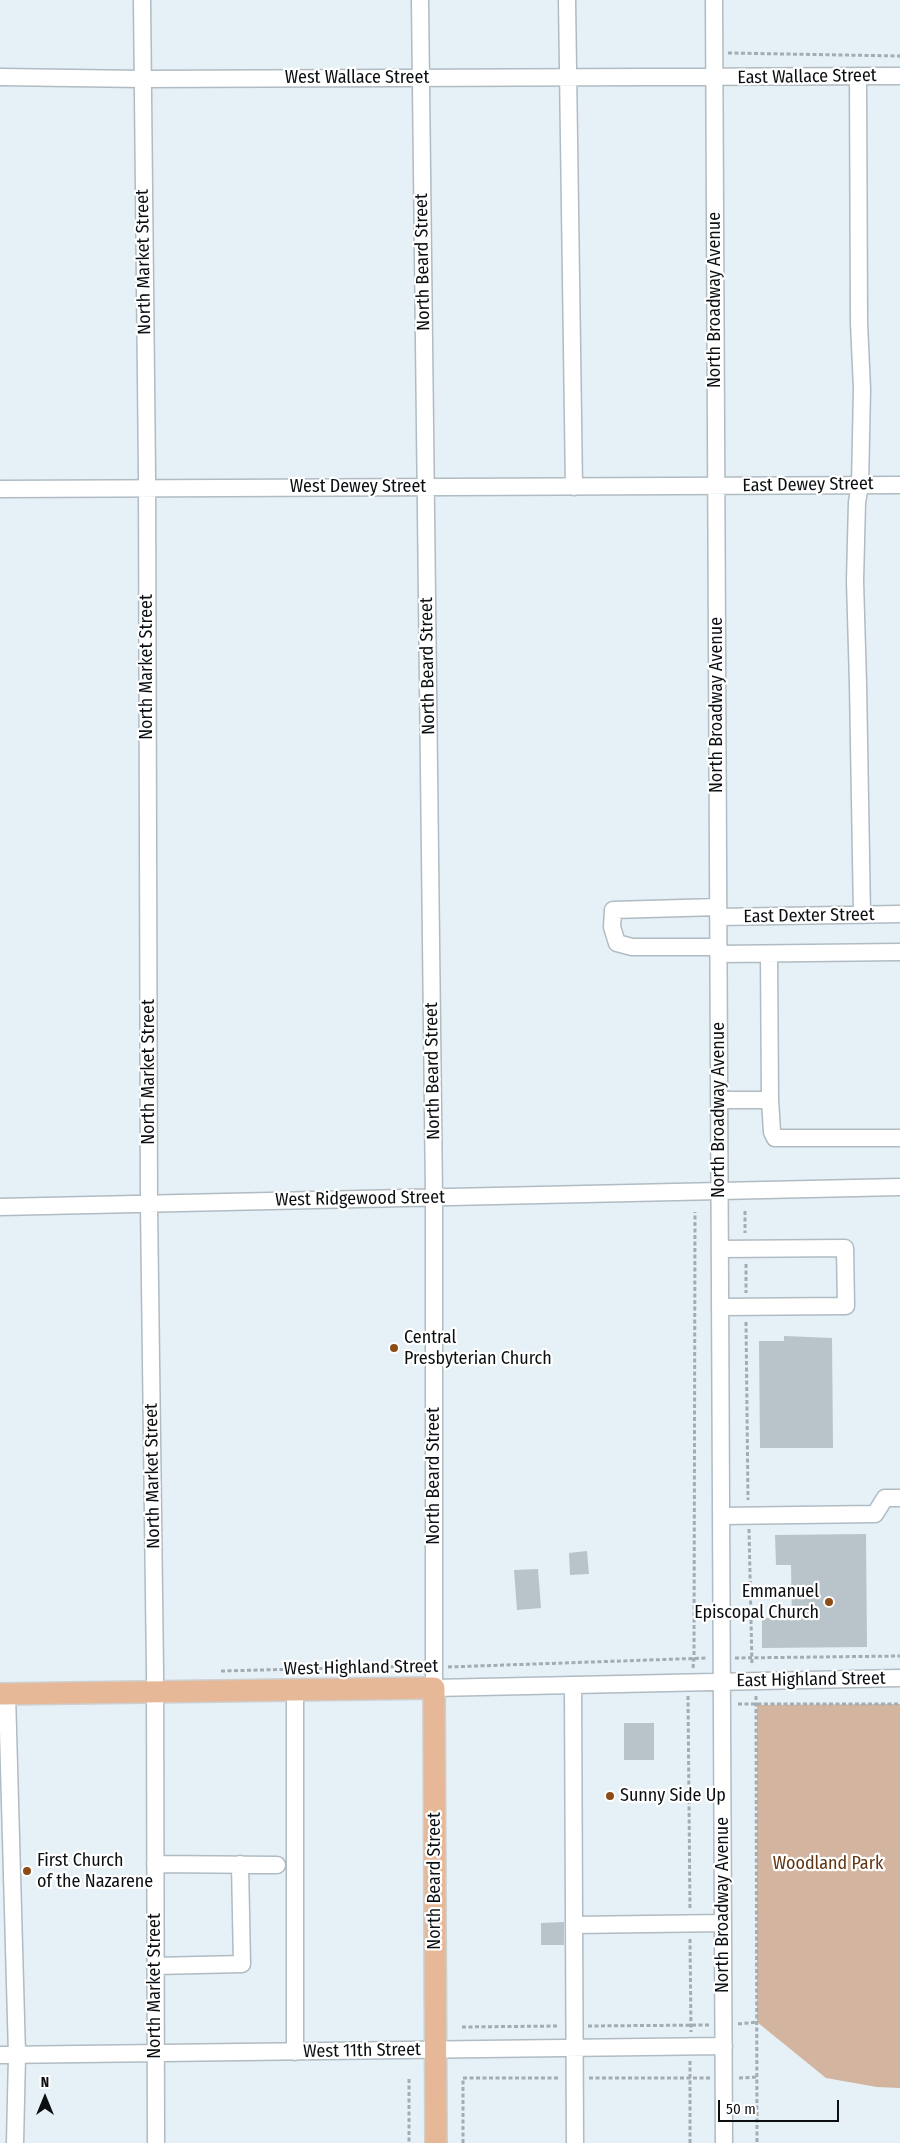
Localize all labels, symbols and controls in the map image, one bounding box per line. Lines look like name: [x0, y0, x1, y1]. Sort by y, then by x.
street label: East Wallace Street: [737, 65, 877, 89]
street label: West Wallace Street: [285, 67, 429, 89]
street label: North Market Street: [132, 189, 156, 335]
street label: North Beard Street: [411, 193, 435, 331]
street label: North Broadway Avenue: [704, 212, 726, 388]
street label: East Dewey Street: [742, 473, 874, 497]
street label: West Dewey Street: [290, 476, 426, 498]
street label: North Market Street: [136, 594, 158, 740]
street label: North Beard Street: [416, 597, 440, 735]
street label: North Broadway Avenue: [706, 617, 728, 793]
street label: East Dexter Street: [743, 904, 875, 928]
street label: North Market Street: [138, 999, 160, 1145]
street label: North Beard Street: [421, 1002, 445, 1140]
street label: North Broadway Avenue: [708, 1022, 730, 1198]
street label: West Ridgewood Street: [275, 1187, 445, 1211]
place label: Central Presbyterian Church: [404, 1327, 552, 1370]
marker: Central Presbyterian Church: [388, 1342, 400, 1354]
street label: North Market Street: [141, 1403, 165, 1549]
street label: North Beard Street: [423, 1407, 445, 1545]
place label: Emmanuel Episcopal Church: [694, 1581, 819, 1624]
marker: Emmanuel Episcopal Church: [823, 1596, 835, 1608]
street label: West Highland Street: [284, 1656, 438, 1680]
street label: East Highland Street: [736, 1668, 886, 1692]
place label: Sunny Side Up: [620, 1785, 726, 1807]
marker: Sunny Side Up: [604, 1790, 616, 1802]
street label: North Beard Street: [424, 1812, 446, 1950]
street label: North Broadway Avenue: [712, 1817, 734, 1993]
place label: First Church of the Nazarene: [37, 1850, 153, 1892]
park label: Woodland Park: [773, 1853, 883, 1875]
marker: First Church of the Nazarene: [21, 1865, 33, 1877]
street label: North Market Street: [144, 1913, 166, 2059]
street label: West 11th Street: [303, 2039, 421, 2063]
north arrow: [20, 2073, 70, 2123]
text: N: [41, 2074, 49, 2091]
scale bar: [720, 2090, 841, 2122]
text: 50 m: [726, 2100, 756, 2118]

